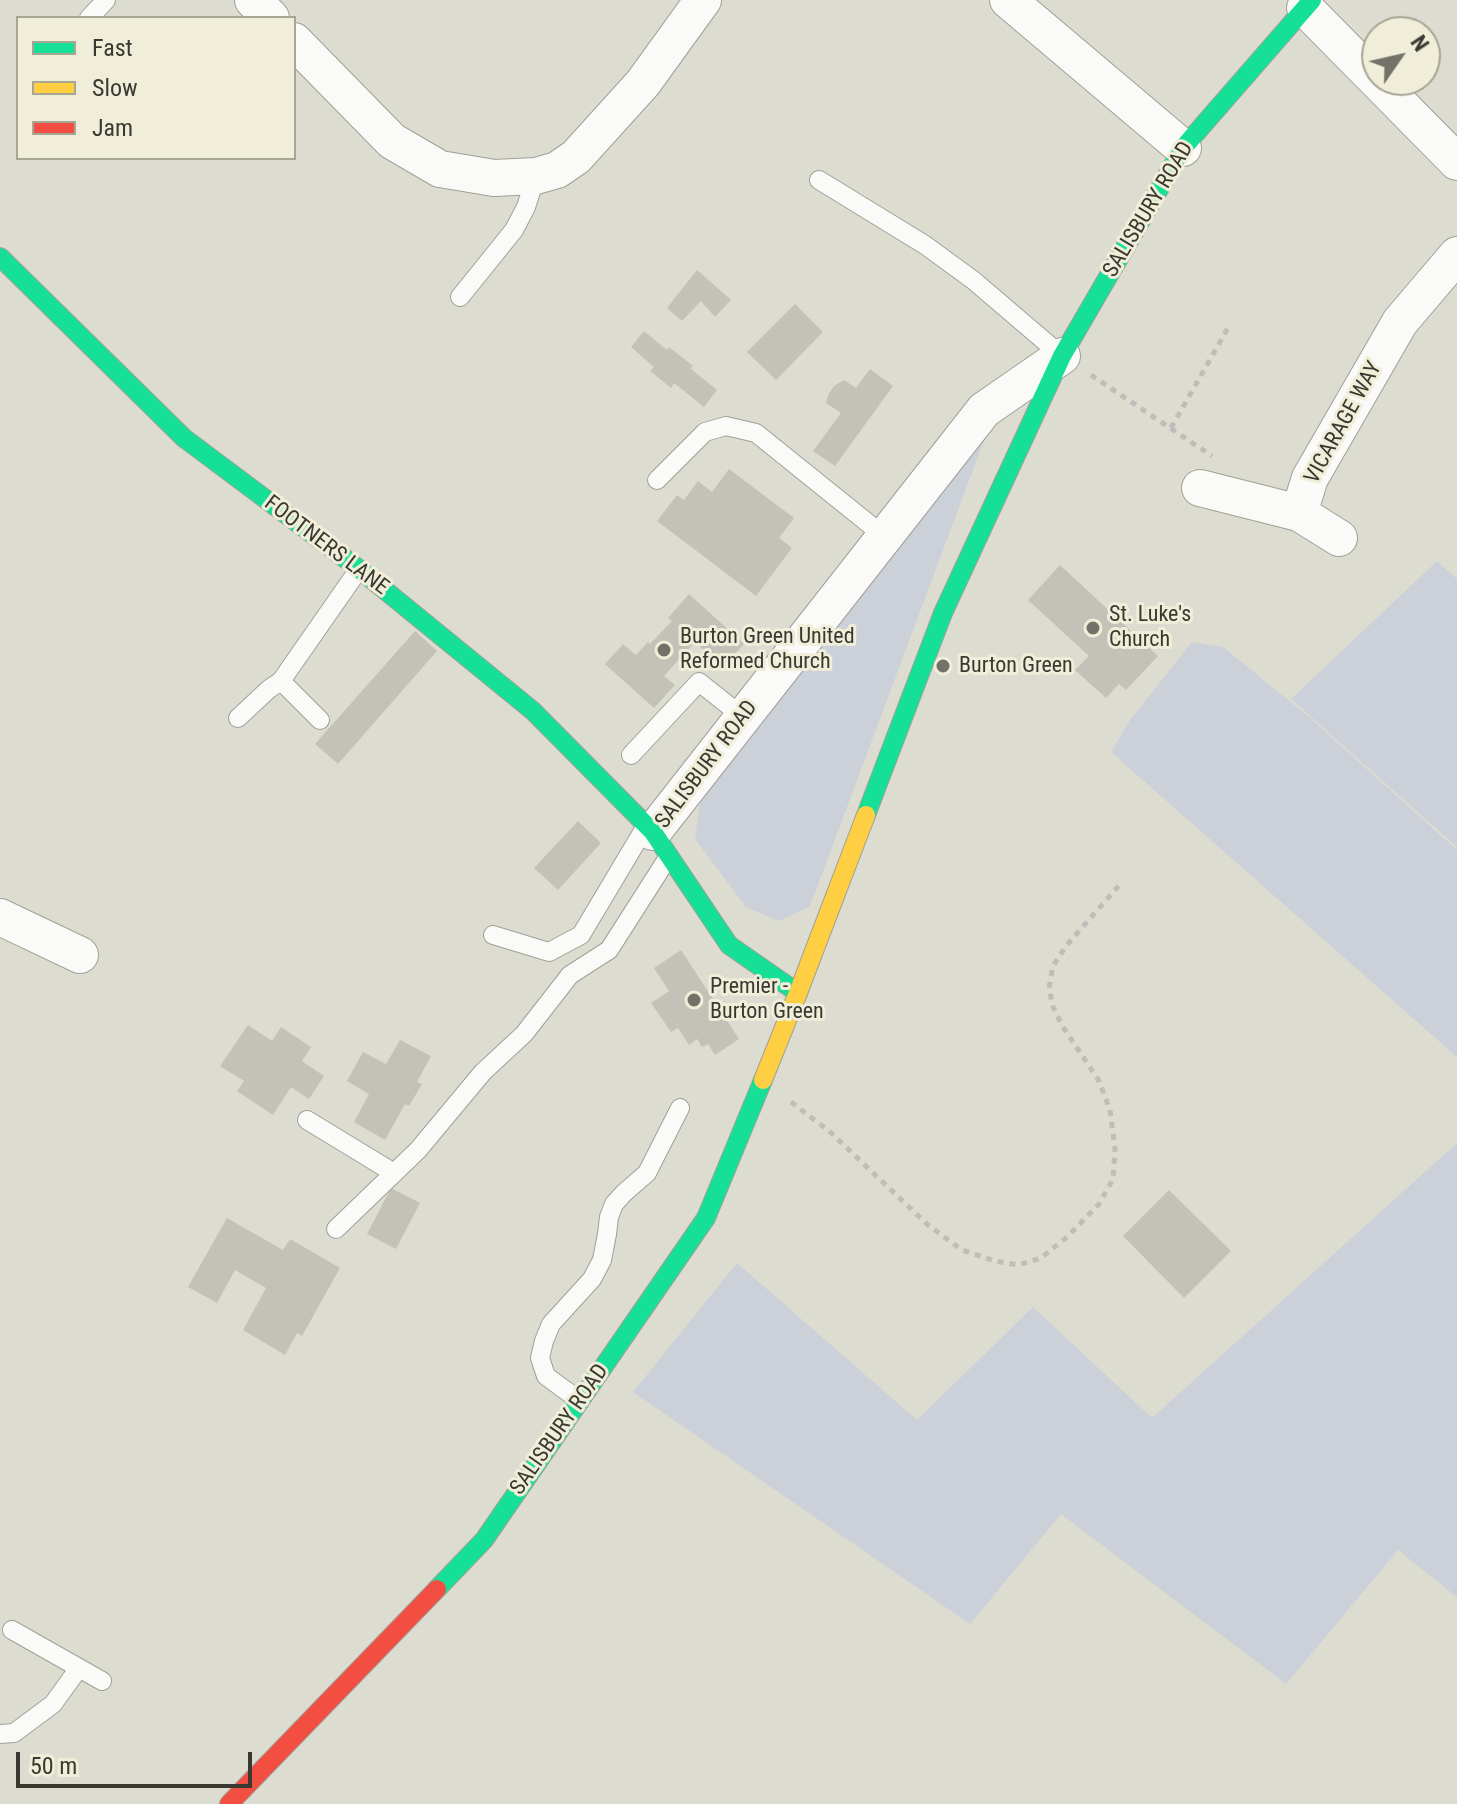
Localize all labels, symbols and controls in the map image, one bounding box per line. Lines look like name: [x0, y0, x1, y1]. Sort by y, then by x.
legend: [16, 16, 296, 160]
north arrow: [1361, 16, 1441, 96]
text: N: [1406, 31, 1434, 56]
text: Fast: [92, 34, 133, 62]
text: Slow: [92, 74, 138, 102]
text: Jam: [92, 114, 133, 142]
street label: SALISBURY ROAD: [1098, 137, 1200, 283]
street label: VICARAGE WAY: [1300, 357, 1388, 489]
street label: FOOTNERS LANE: [259, 491, 393, 601]
place label: St. Luke's Church: [1109, 602, 1191, 654]
marker: St. Luke's Church: [1084, 619, 1102, 637]
place label: Burton Green United Reformed Church: [680, 624, 855, 676]
marker: Burton Green United Reformed Church: [655, 641, 673, 659]
place label: Burton Green: [959, 653, 1073, 679]
marker: Burton Green: [934, 657, 952, 675]
street label: SALISBURY ROAD: [650, 696, 764, 834]
place label: Premier - Burton Green: [710, 974, 824, 1026]
marker: Premier - Burton Green: [685, 991, 703, 1009]
street label: SALISBURY ROAD: [505, 1360, 615, 1500]
scale bar: [20, 1736, 256, 1786]
text: 50 m: [30, 1752, 77, 1780]

